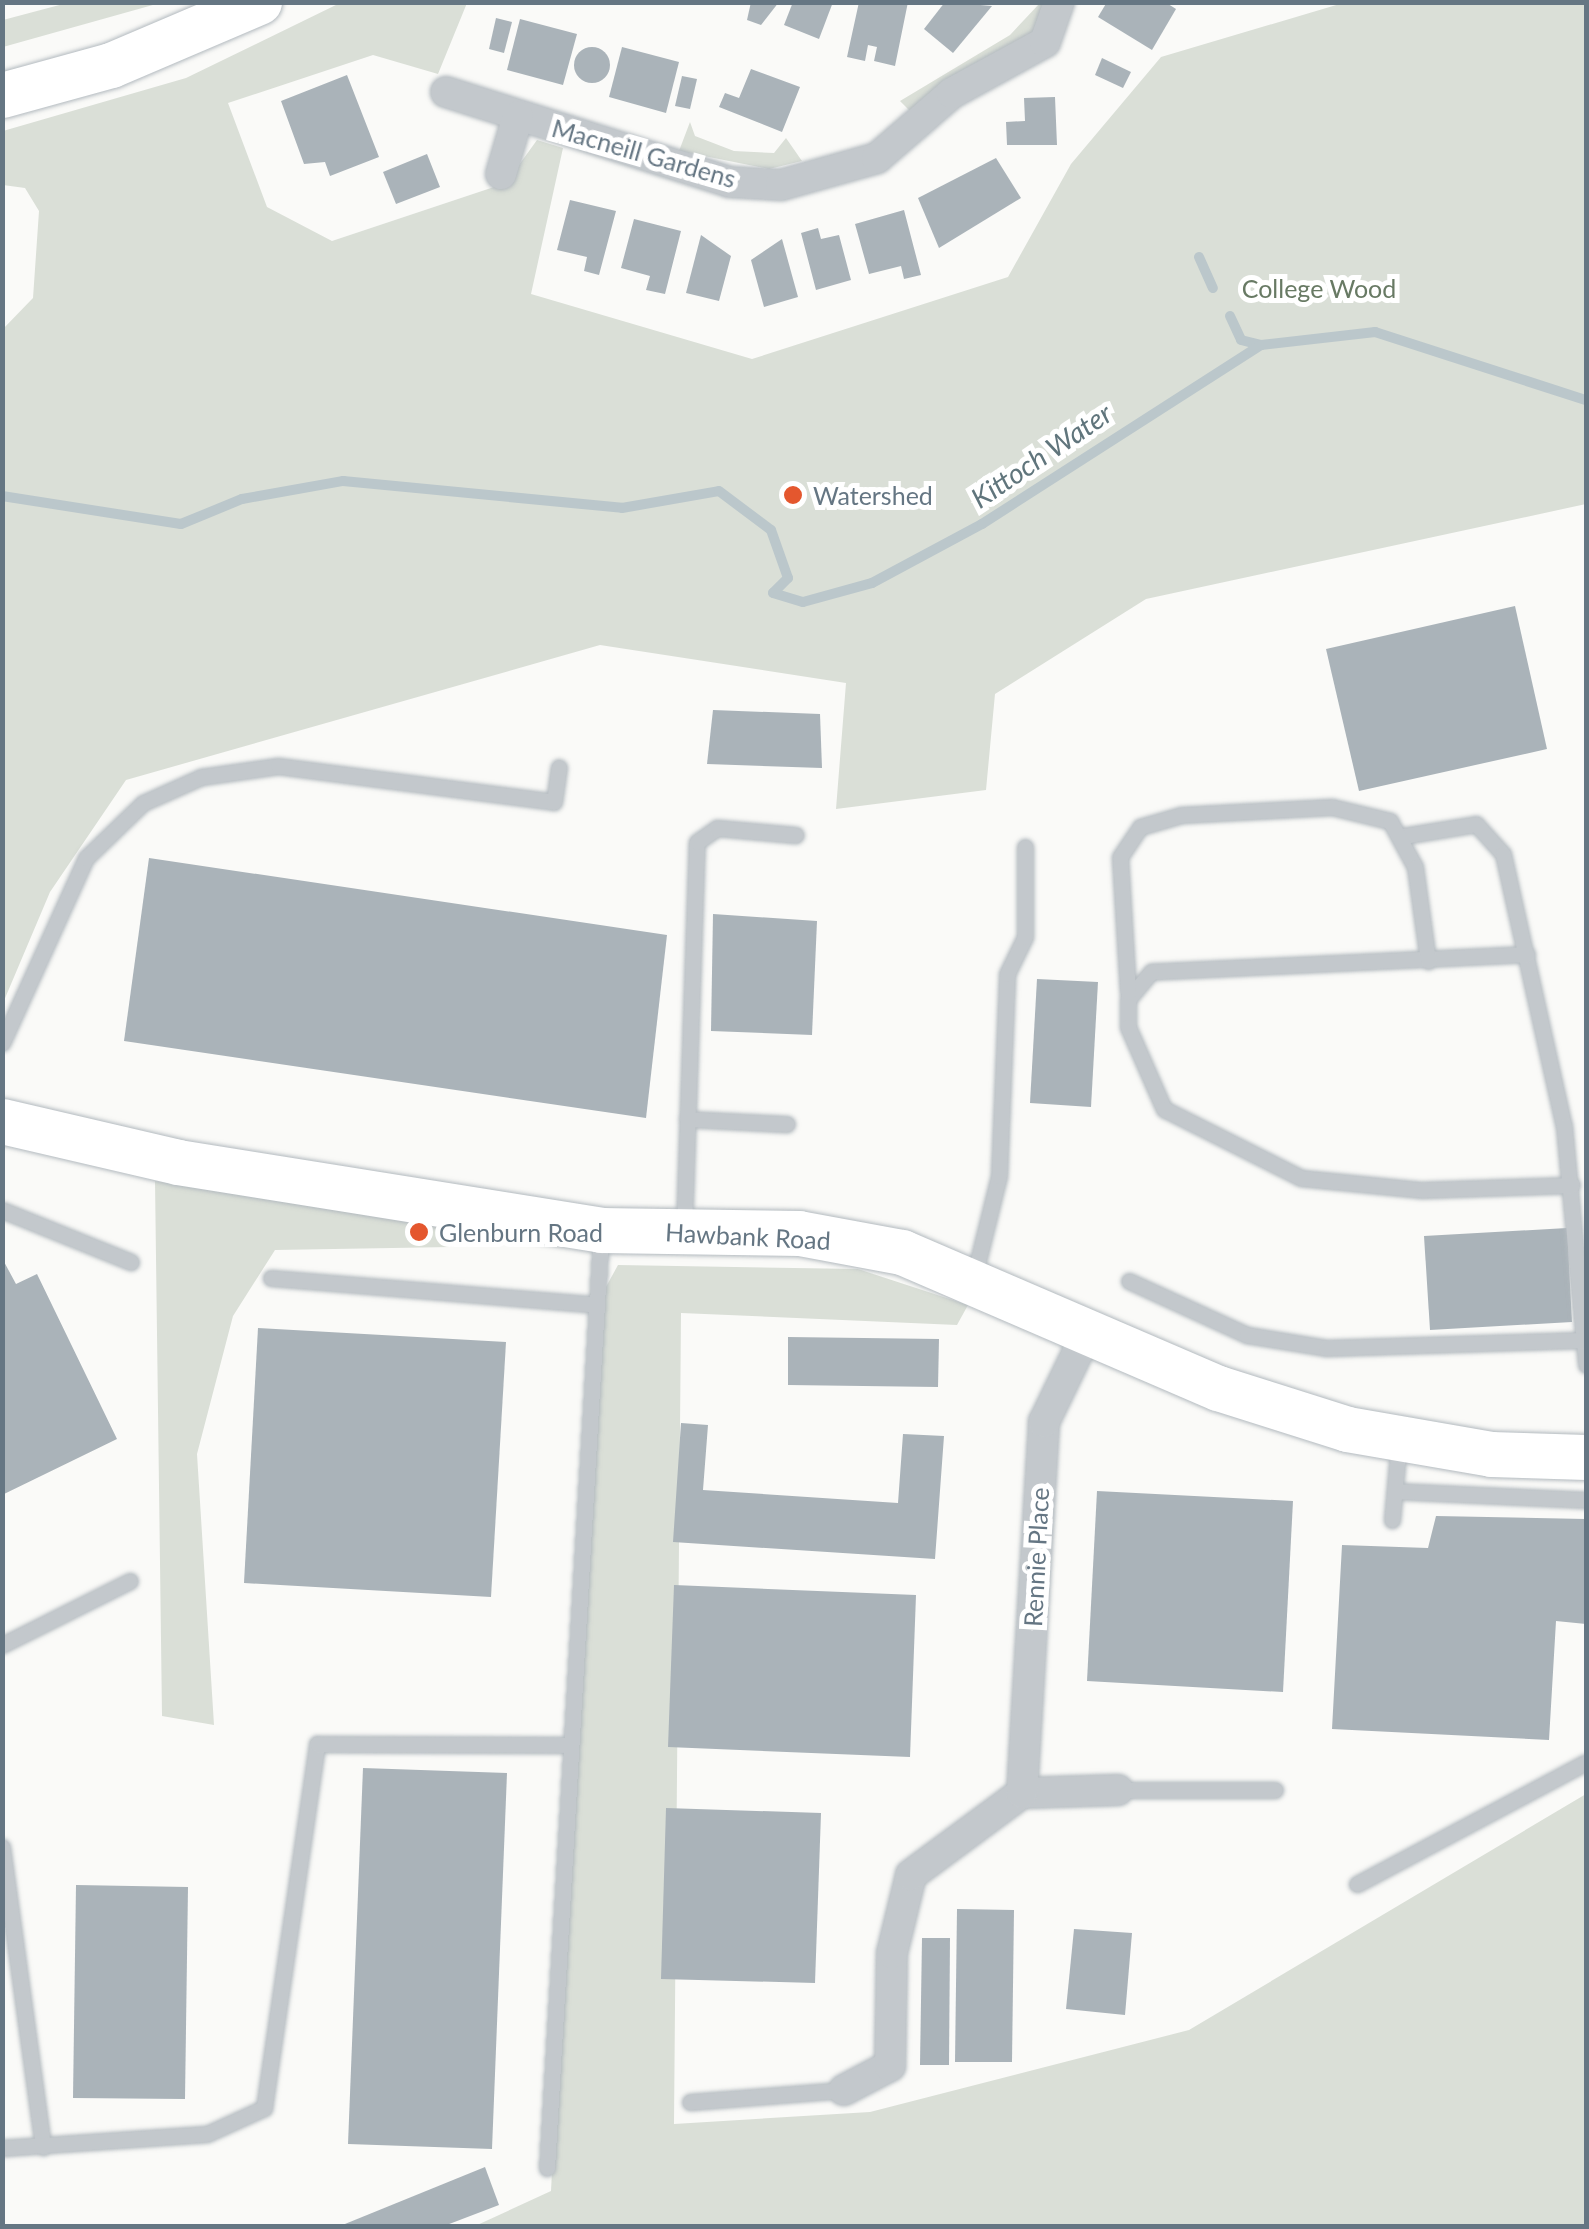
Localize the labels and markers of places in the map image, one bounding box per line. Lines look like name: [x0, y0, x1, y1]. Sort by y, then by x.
place label: Watershed: [813, 480, 933, 510]
marker: Watershed: [782, 484, 804, 506]
place label: Glenburn Road: [439, 1217, 603, 1247]
marker: Glenburn Road: [408, 1221, 430, 1243]

